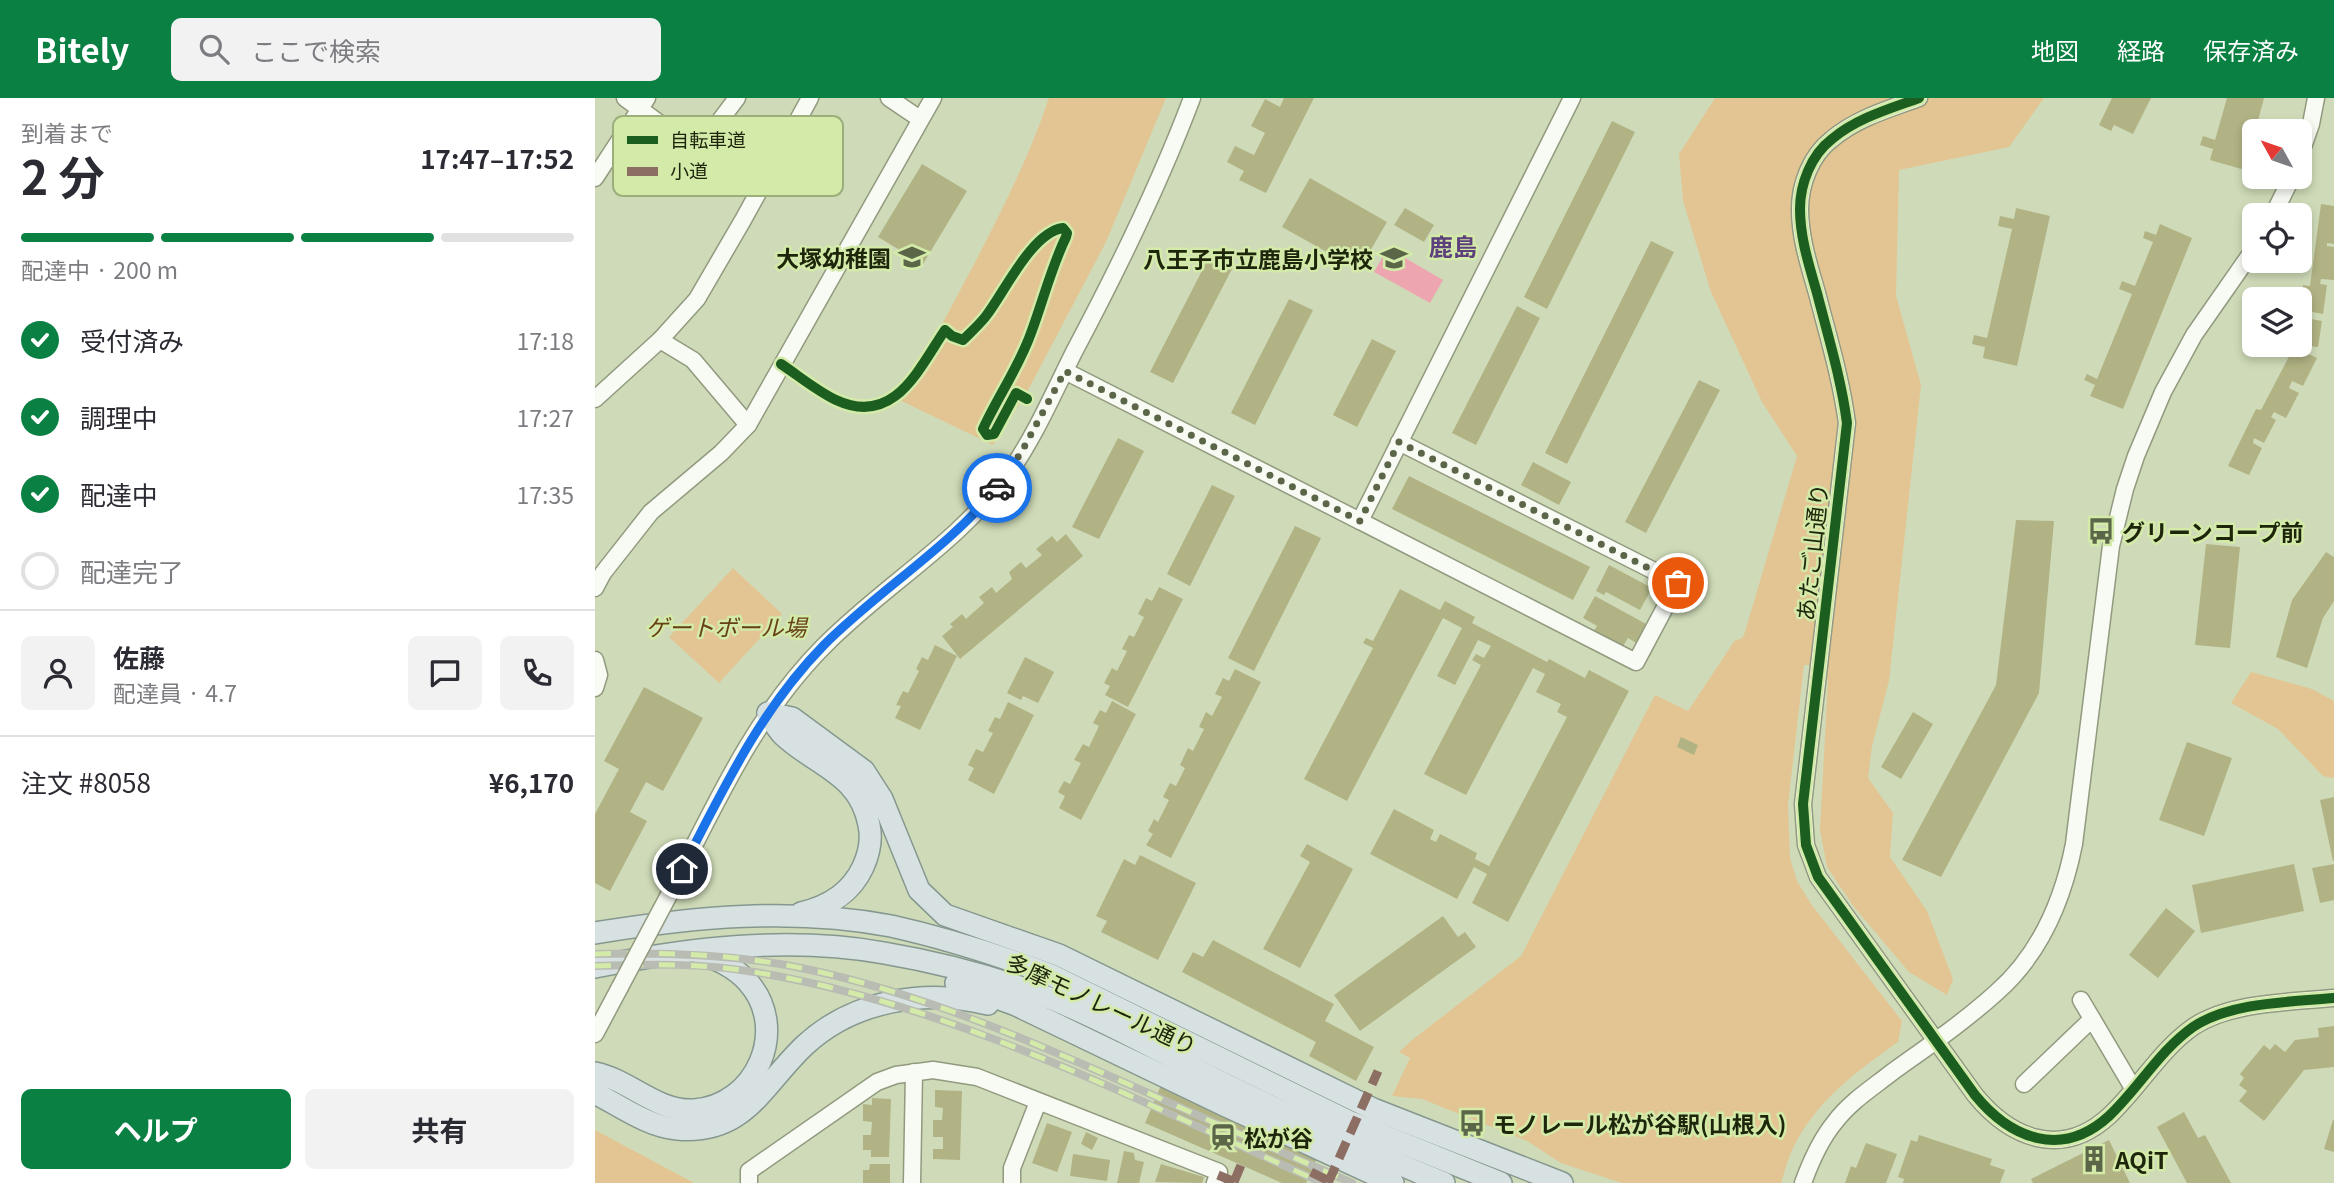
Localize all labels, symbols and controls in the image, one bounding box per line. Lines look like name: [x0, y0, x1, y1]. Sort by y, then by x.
search box: [171, 18, 661, 81]
text: Bitely: [35, 25, 129, 73]
icon: search: [195, 30, 233, 68]
text: ここで検索: [251, 31, 381, 68]
text: 地図: [2031, 32, 2079, 67]
text: 経路: [2117, 32, 2165, 67]
text: 保存済み: [2203, 32, 2299, 67]
text: 到着まで: [21, 115, 113, 149]
legend: [613, 116, 843, 196]
north arrow: [2242, 119, 2312, 189]
map controls: [2242, 119, 2312, 357]
text: 自転車道: [670, 125, 746, 152]
text: 17:47–17:52: [420, 139, 574, 176]
text: 2 分: [21, 142, 105, 208]
text: 小道: [670, 156, 708, 183]
button: locate: [2242, 203, 2312, 273]
district label: 鹿島: [1429, 228, 1477, 263]
place label: 大塚幼稚園: [776, 240, 891, 274]
place label: 八王子市立鹿島小学校: [1143, 241, 1373, 275]
school or university icon: 大塚幼稚園: [897, 242, 927, 272]
school or university icon: 八王子市立鹿島小学校: [1379, 243, 1409, 273]
text: 配達中 · 200 m: [21, 252, 178, 286]
button: layers: [2242, 287, 2312, 357]
icon: check: [21, 321, 59, 359]
text: 受付済み: [80, 321, 184, 358]
text: 17:18: [517, 323, 574, 357]
icon: check: [21, 398, 59, 436]
text: 調理中: [80, 398, 158, 435]
text: 17:27: [517, 400, 574, 434]
courier: [962, 453, 1032, 523]
icon: car: [978, 469, 1016, 507]
icon: check: [21, 475, 59, 513]
text: 配達中: [80, 475, 158, 512]
text: 17:35: [517, 477, 574, 511]
street label: あたご山通り: [1787, 482, 1835, 622]
place label: グリーンコープ前: [2122, 514, 2303, 548]
bus stop icon: グリーンコープ前: [2086, 516, 2116, 546]
text: 配達完了: [80, 552, 184, 589]
pin: [1648, 553, 1708, 613]
icon: bag: [1659, 564, 1697, 602]
park label: ゲートボール場: [646, 609, 810, 643]
button: person: [21, 636, 95, 710]
button: chat: [408, 636, 482, 710]
button: phone: [500, 636, 574, 710]
text: 佐藤: [113, 638, 165, 675]
text: 配達員 · 4.7: [113, 675, 237, 709]
text: 注文 #8058: [21, 763, 151, 800]
text: ¥6,170: [489, 763, 574, 800]
pin: [652, 839, 712, 899]
icon: home: [663, 850, 701, 888]
street label: 多摩モノレール通り: [1001, 944, 1203, 1062]
button: ヘルプ: [21, 1089, 291, 1169]
button: 共有: [305, 1089, 574, 1169]
place label: モノレール松が谷駅(山根入): [1493, 1106, 1786, 1140]
bus stop icon: モノレール松が谷駅(山根入): [1457, 1108, 1487, 1138]
place label: 松が谷: [1244, 1120, 1313, 1154]
station icon: 松が谷: [1208, 1122, 1238, 1152]
place label: AQiT: [2114, 1142, 2168, 1176]
building icon: AQiT: [2079, 1144, 2109, 1174]

